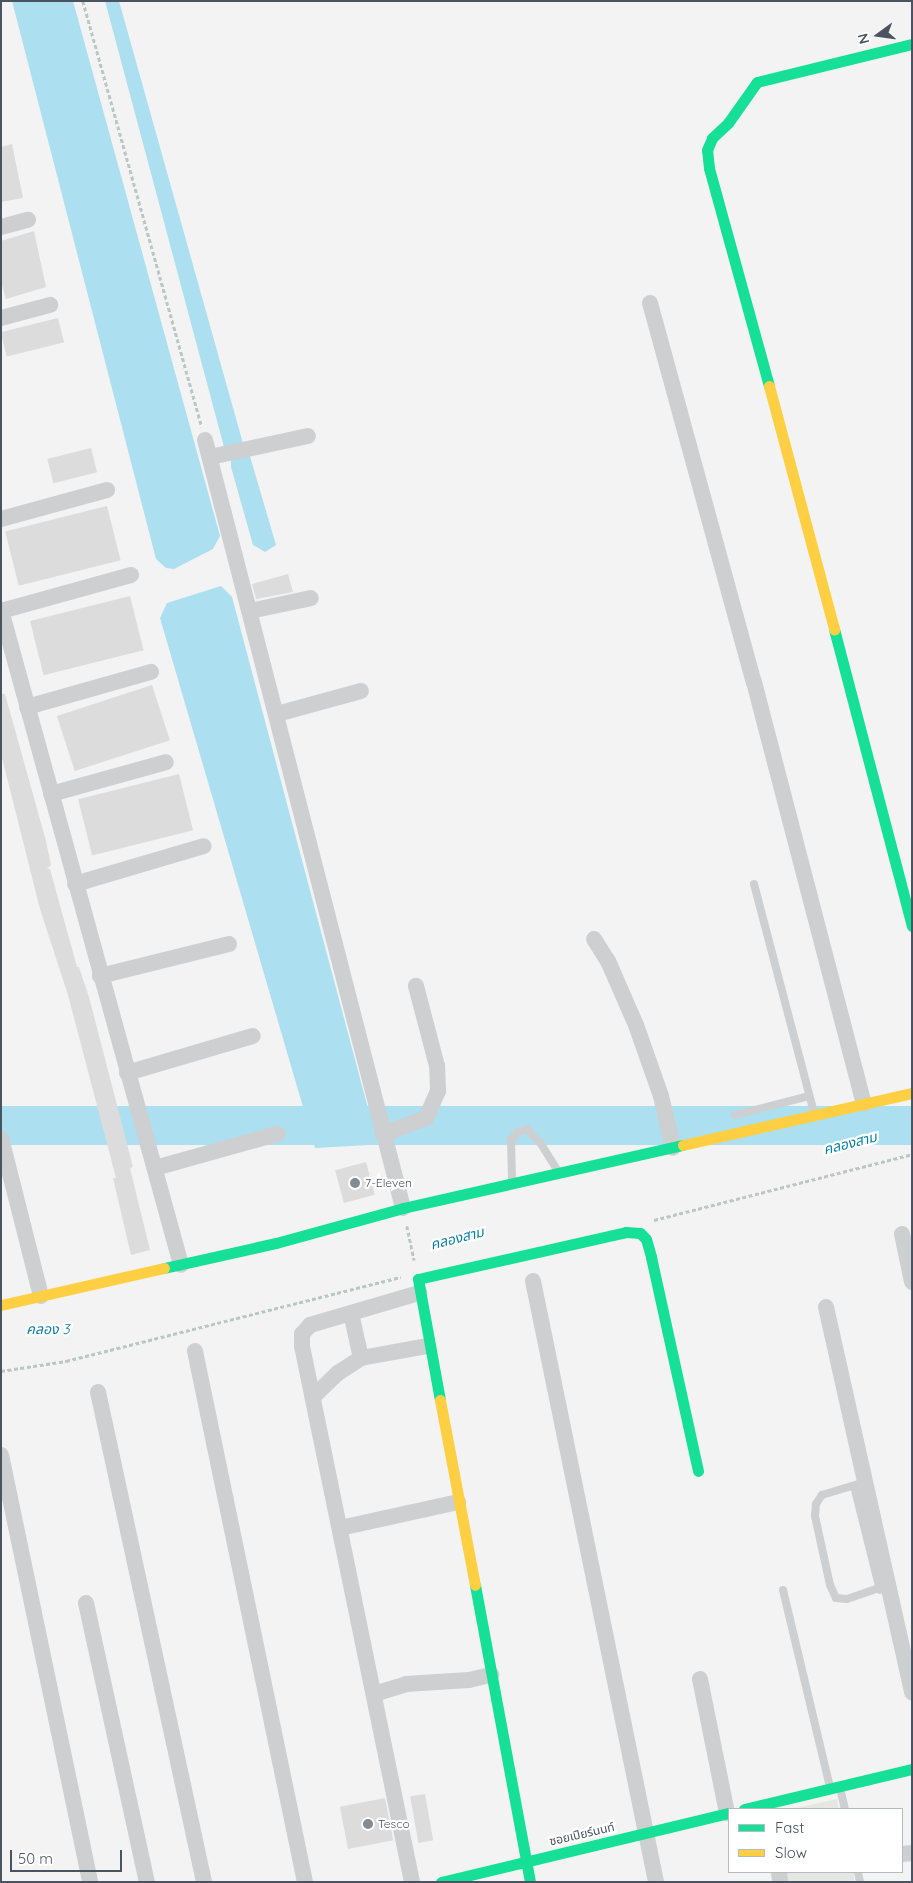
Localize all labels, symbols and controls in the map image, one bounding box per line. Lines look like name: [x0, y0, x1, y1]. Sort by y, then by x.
north arrow: [853, 10, 903, 60]
text: N: [853, 31, 873, 46]
water label: คลองสาม: [822, 1128, 878, 1158]
place label: 7-Eleven: [365, 1176, 412, 1190]
marker: 7-Eleven: [349, 1177, 361, 1189]
water label: คลองสาม: [429, 1223, 485, 1253]
water label: คลอง 3: [26, 1321, 70, 1337]
legend: [728, 1808, 903, 1873]
place label: Tesco: [378, 1817, 410, 1831]
marker: Tesco: [362, 1818, 374, 1830]
text: Fast: [775, 1818, 804, 1837]
street label: ซอยเปียร์นนท์: [548, 1820, 616, 1848]
scale bar: [12, 1840, 125, 1872]
text: Slow: [775, 1843, 807, 1862]
text: 50 m: [18, 1849, 53, 1868]

